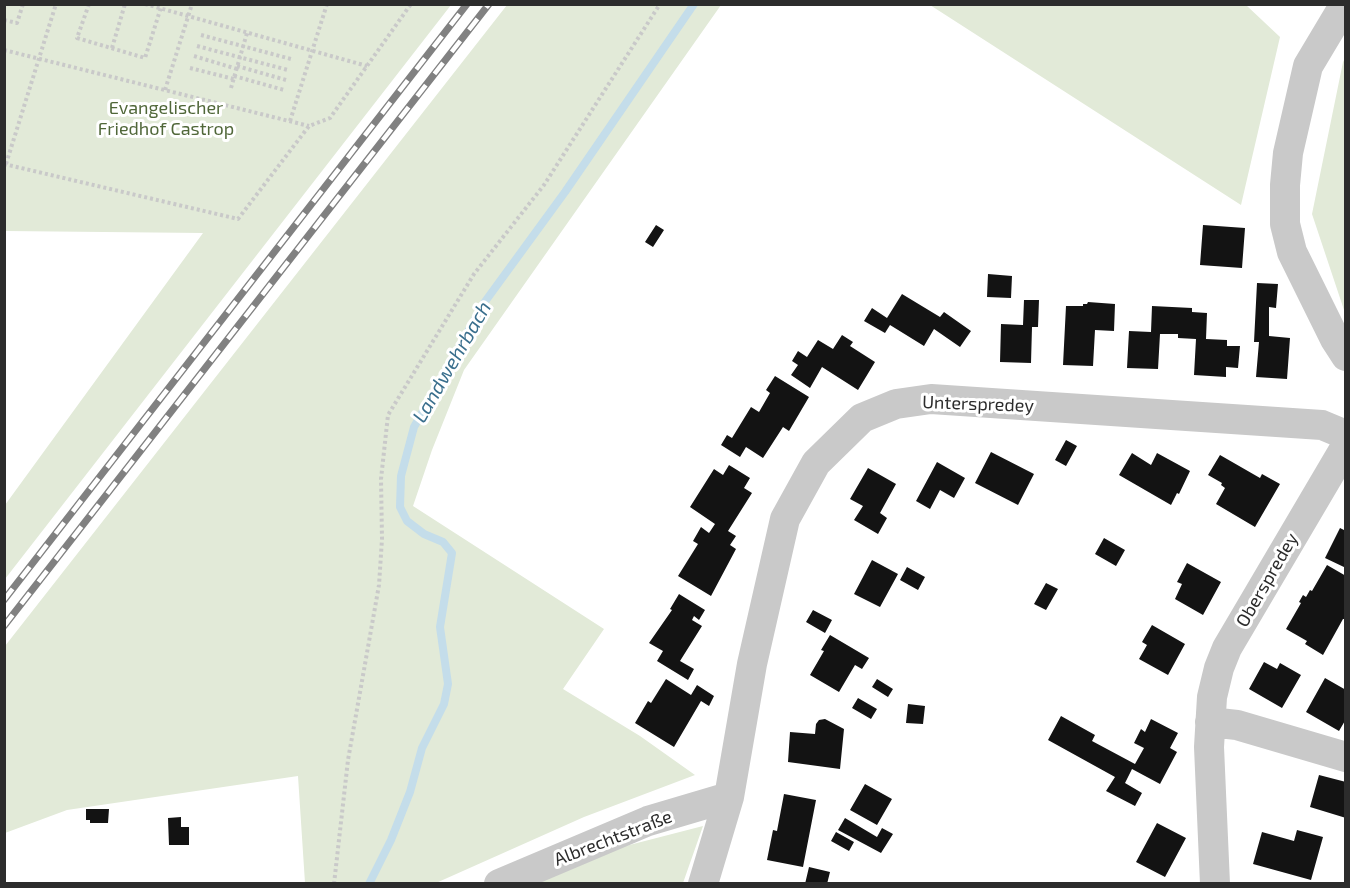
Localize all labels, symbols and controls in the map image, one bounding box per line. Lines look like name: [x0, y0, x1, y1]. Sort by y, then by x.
park label: Evangelischer Friedhof Castrop: [98, 97, 234, 140]
water label: Landwehrbach: [408, 297, 496, 427]
street label: Unterspredey: [922, 391, 1034, 417]
street label: Oberspredey: [1231, 529, 1303, 631]
street label: Albrechtstraße: [551, 806, 675, 870]

